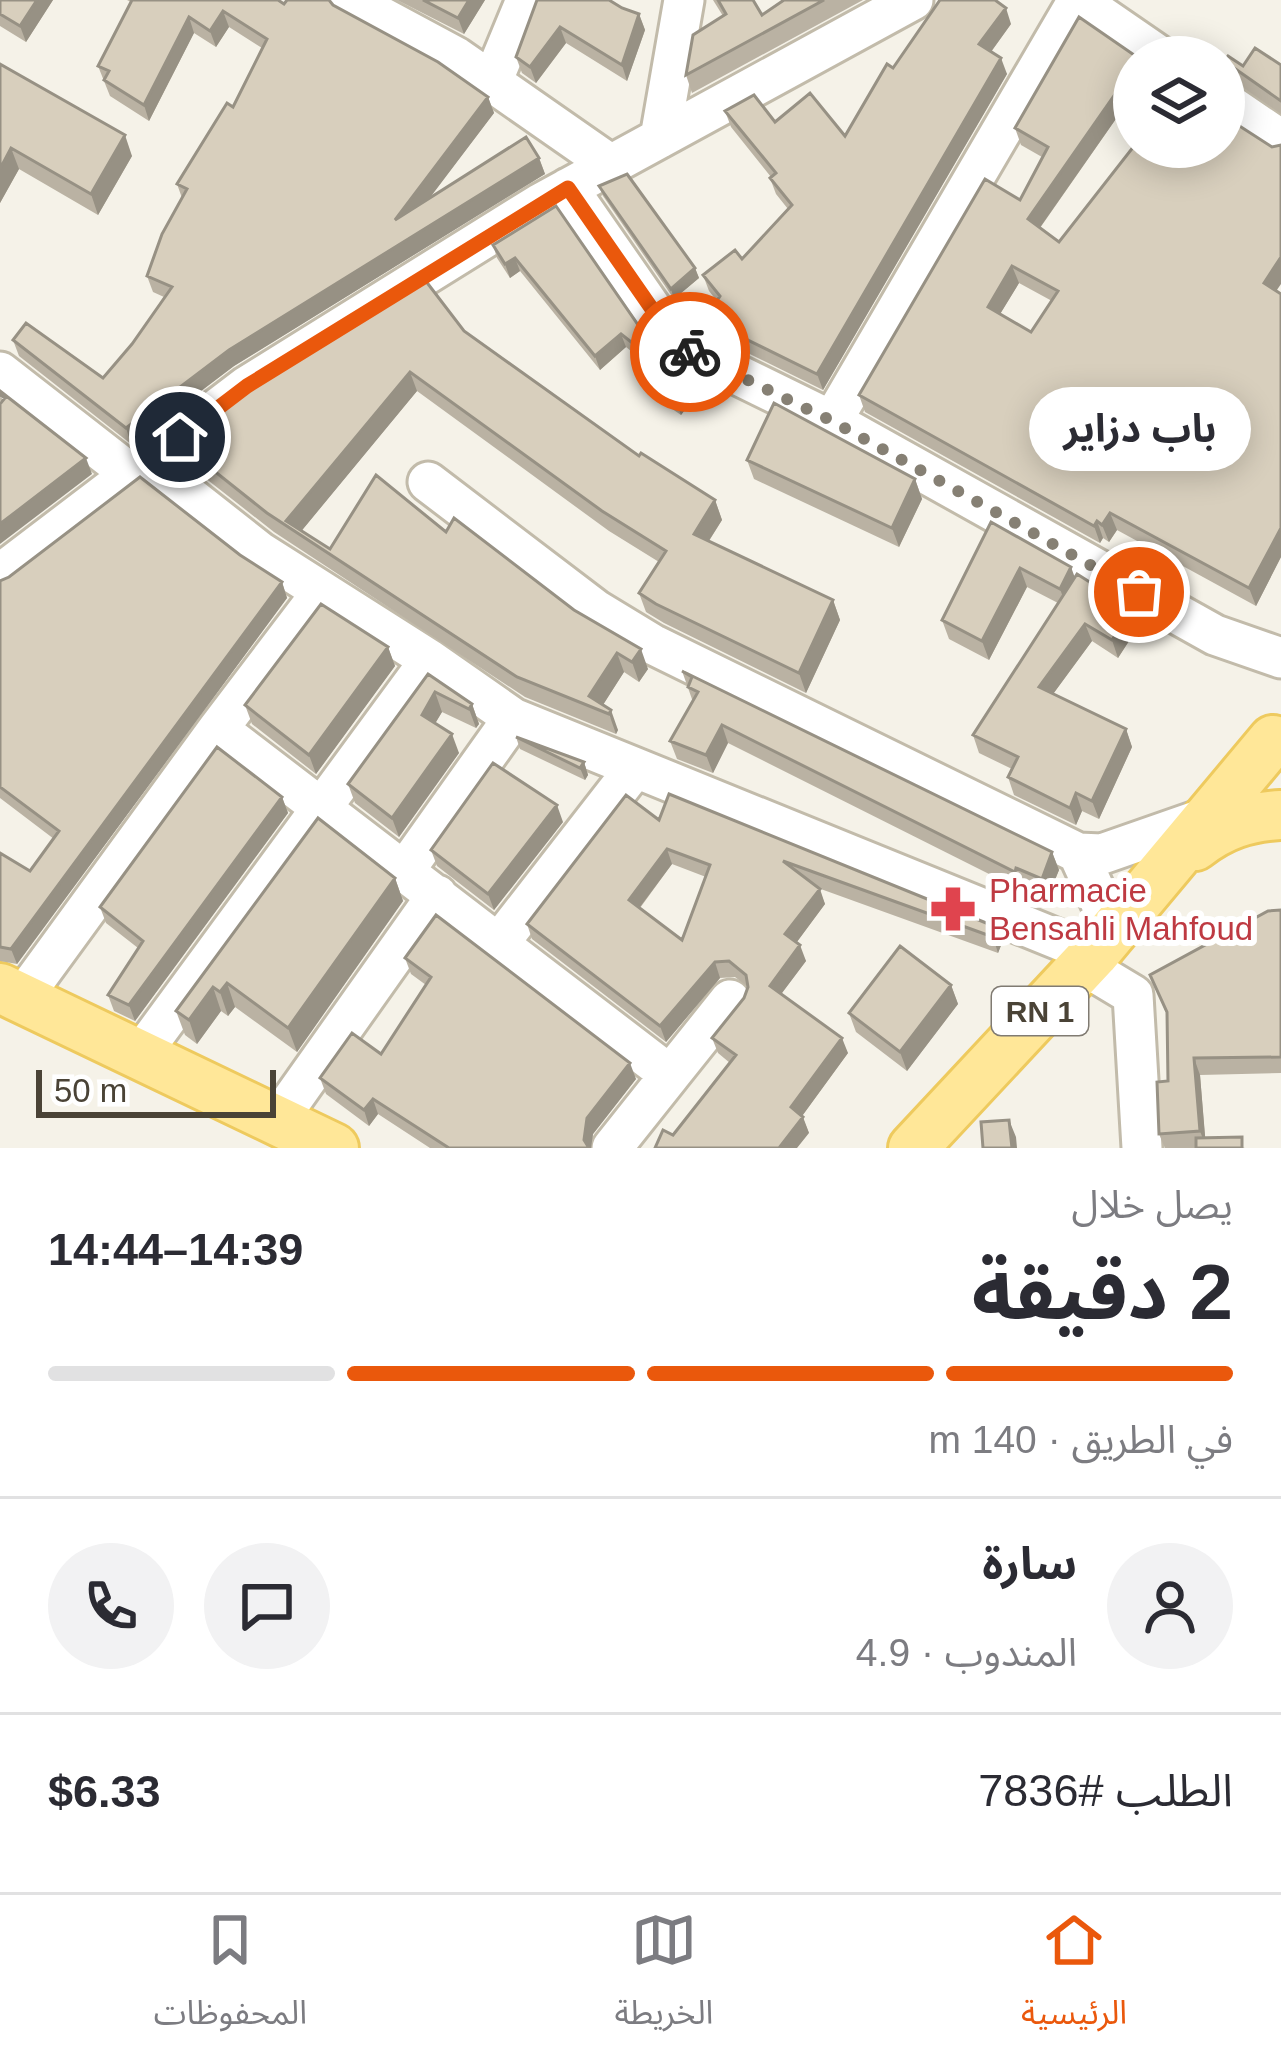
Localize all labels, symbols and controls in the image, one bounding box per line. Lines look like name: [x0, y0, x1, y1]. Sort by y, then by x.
map controls: [1113, 36, 1245, 168]
button: layers: [1113, 36, 1245, 168]
courier: [630, 292, 750, 412]
icon: bike: [657, 319, 723, 385]
pin: [129, 386, 231, 488]
callout: باب دزاير: [1028, 388, 1250, 472]
icon: home: [147, 404, 213, 470]
text: باب دزاير: [1064, 407, 1216, 450]
pin: [1088, 541, 1190, 643]
icon: bag: [1106, 559, 1172, 625]
place label: Pharmacie Bensahli Mahfoud: [989, 872, 1253, 947]
pharmacy icon: Pharmacie Bensahli Mahfoud: [928, 884, 978, 934]
road number: RN 1: [992, 987, 1088, 1035]
scale bar: [36, 1064, 276, 1117]
text: 50 m: [54, 1072, 127, 1109]
text: يصل خلال: [1072, 1183, 1233, 1226]
text: 14:39–14:44: [48, 1224, 303, 1275]
text: 2 دقيقة: [972, 1248, 1233, 1336]
text: في الطريق · 140 m: [928, 1418, 1233, 1461]
text: سارة: [982, 1538, 1077, 1589]
button: phone: [48, 1543, 174, 1669]
button: chat: [204, 1543, 330, 1669]
button: person: [1107, 1543, 1233, 1669]
text: المندوب · 4.9: [856, 1631, 1077, 1674]
text: الطلب #7836: [978, 1765, 1233, 1816]
text: $6.33: [48, 1766, 161, 1817]
tab: المحفوظات: [154, 1907, 307, 2048]
tab: الخريطة: [615, 1907, 713, 2048]
tab: الرئيسية: [1021, 1907, 1127, 2048]

